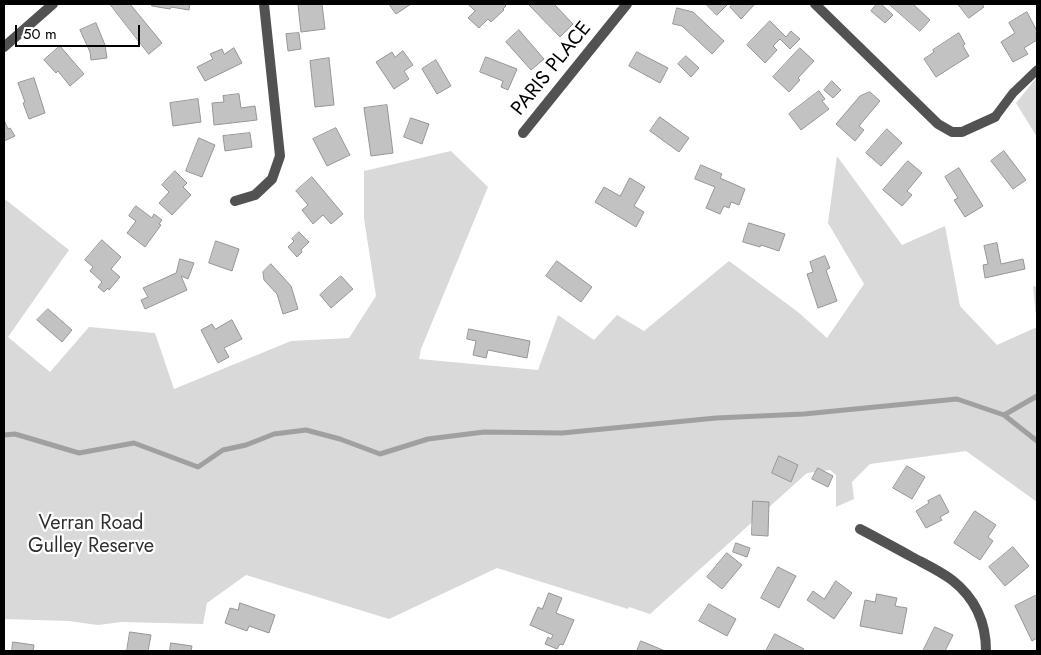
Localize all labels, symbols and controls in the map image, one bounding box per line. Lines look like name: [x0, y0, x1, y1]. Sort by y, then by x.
scale bar: [18, 15, 142, 47]
street label: PARIS PLACE: [507, 17, 597, 121]
text: 50 m: [23, 23, 57, 45]
park label: Verran Road Gulley Reserve: [28, 512, 154, 559]

